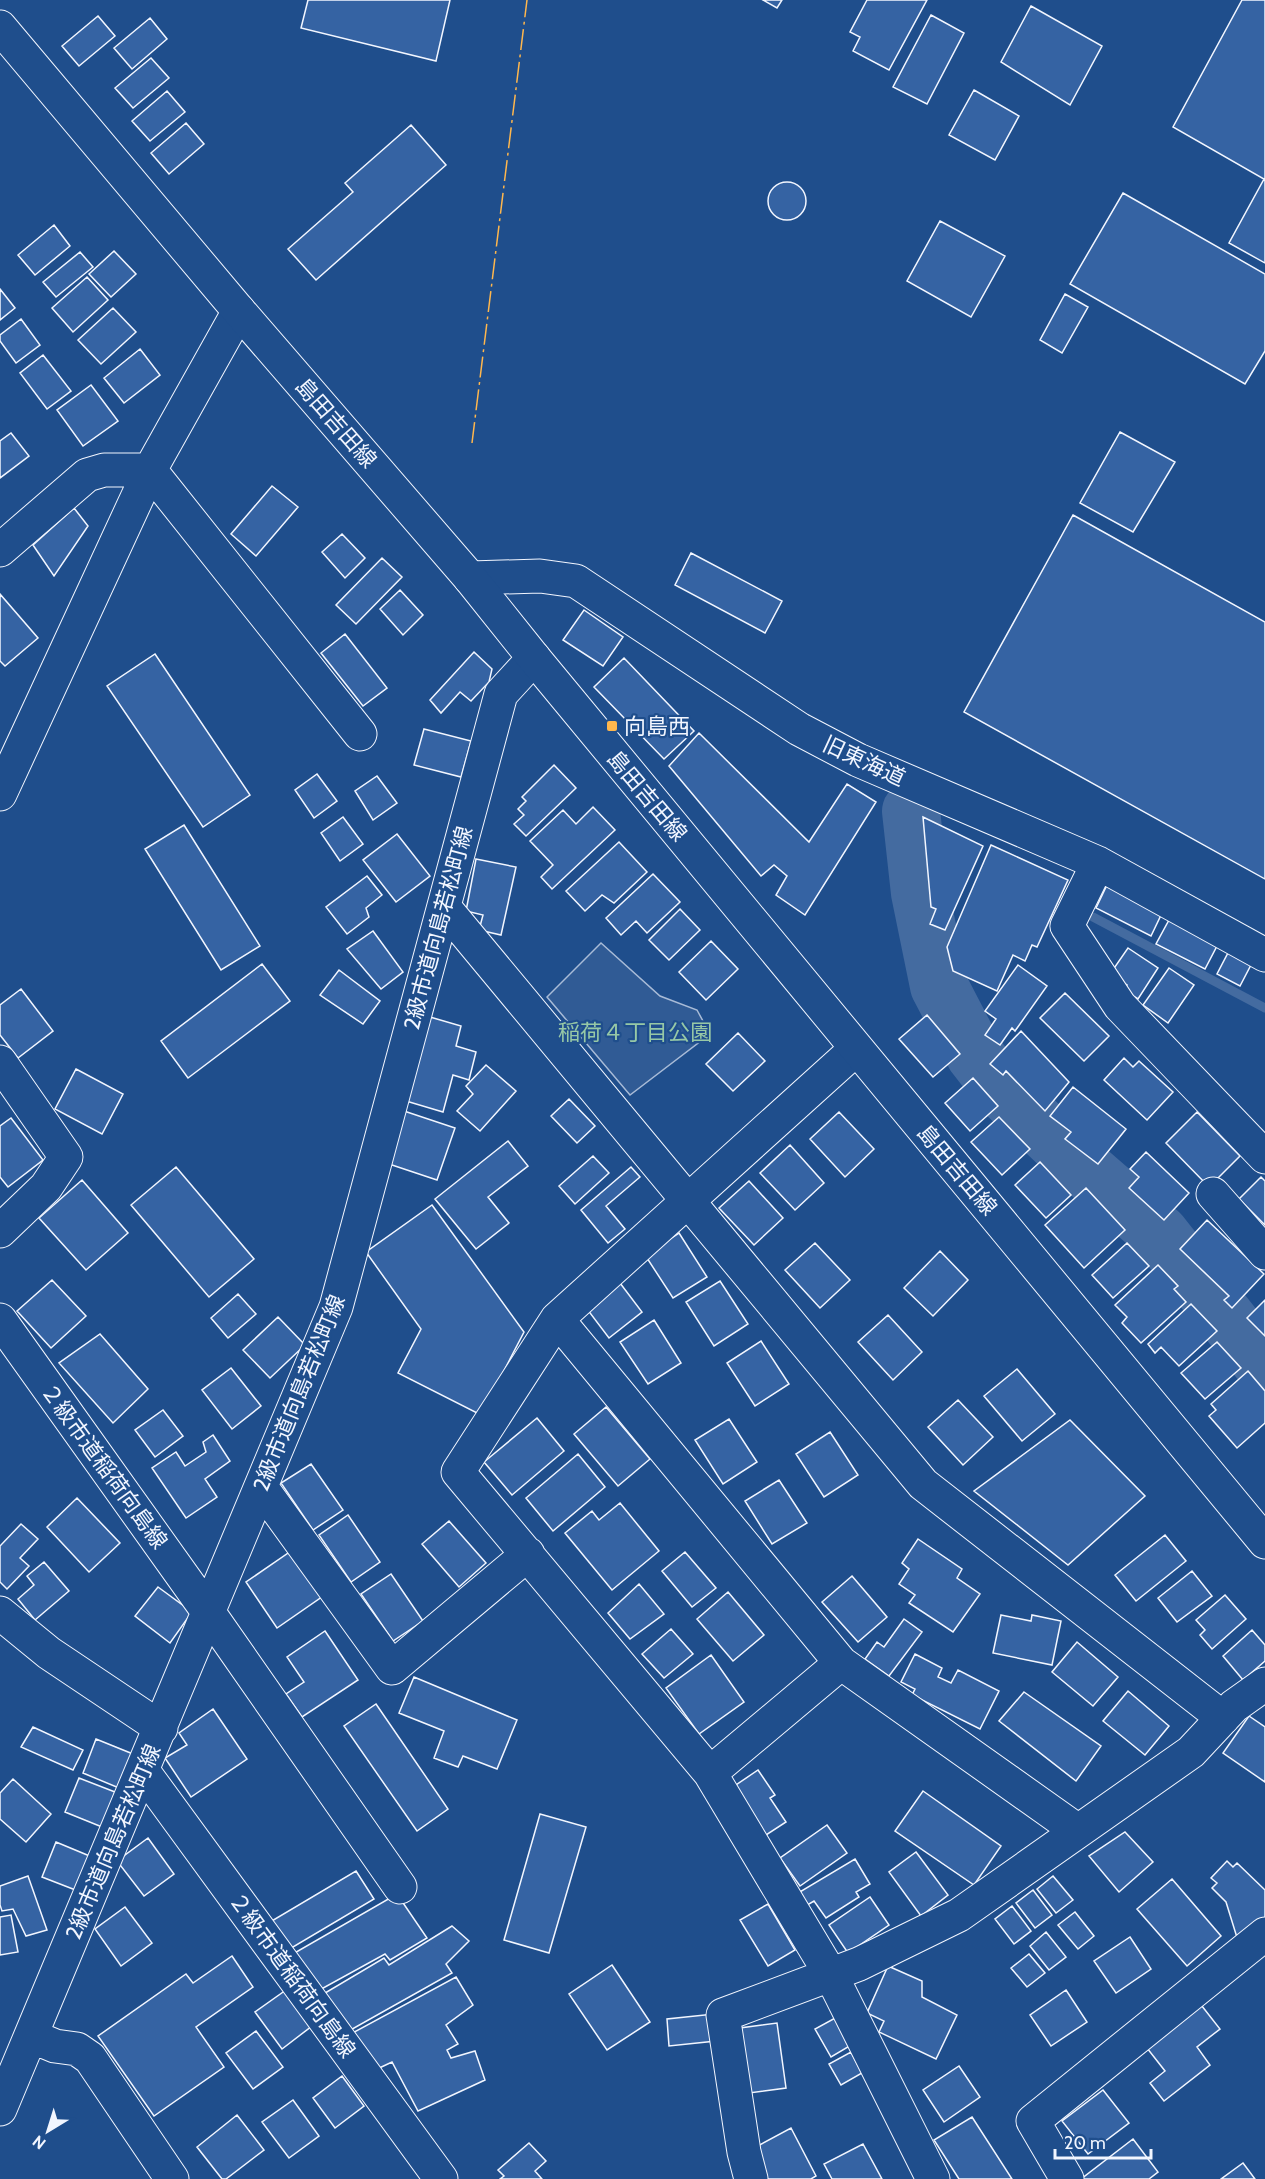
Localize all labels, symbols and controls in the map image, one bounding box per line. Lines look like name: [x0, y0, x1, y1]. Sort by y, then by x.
street label: 島田吉田線: [290, 373, 382, 473]
place label: 向島西: [624, 713, 690, 740]
marker: 向島西: [605, 719, 619, 733]
street label: 旧東海道: [818, 730, 910, 792]
street label: 島田吉田線: [601, 745, 693, 847]
street label: 2級市道向島若松町線: [398, 823, 478, 1033]
park label: 稲荷４丁目公園: [558, 1019, 712, 1046]
street label: 島田吉田線: [911, 1119, 1003, 1221]
street label: 2級市道向島若松町線: [247, 1291, 351, 1495]
street label: ２級市道稲荷向島線: [35, 1378, 173, 1554]
street label: 2級市道向島若松町線: [60, 1740, 166, 1944]
street label: ２級市道稲荷向島線: [223, 1887, 361, 2063]
north arrow: [18, 2101, 78, 2161]
scale bar: [1055, 2122, 1151, 2160]
text: N: [29, 2131, 49, 2153]
text: 20 m: [1064, 2132, 1106, 2154]

